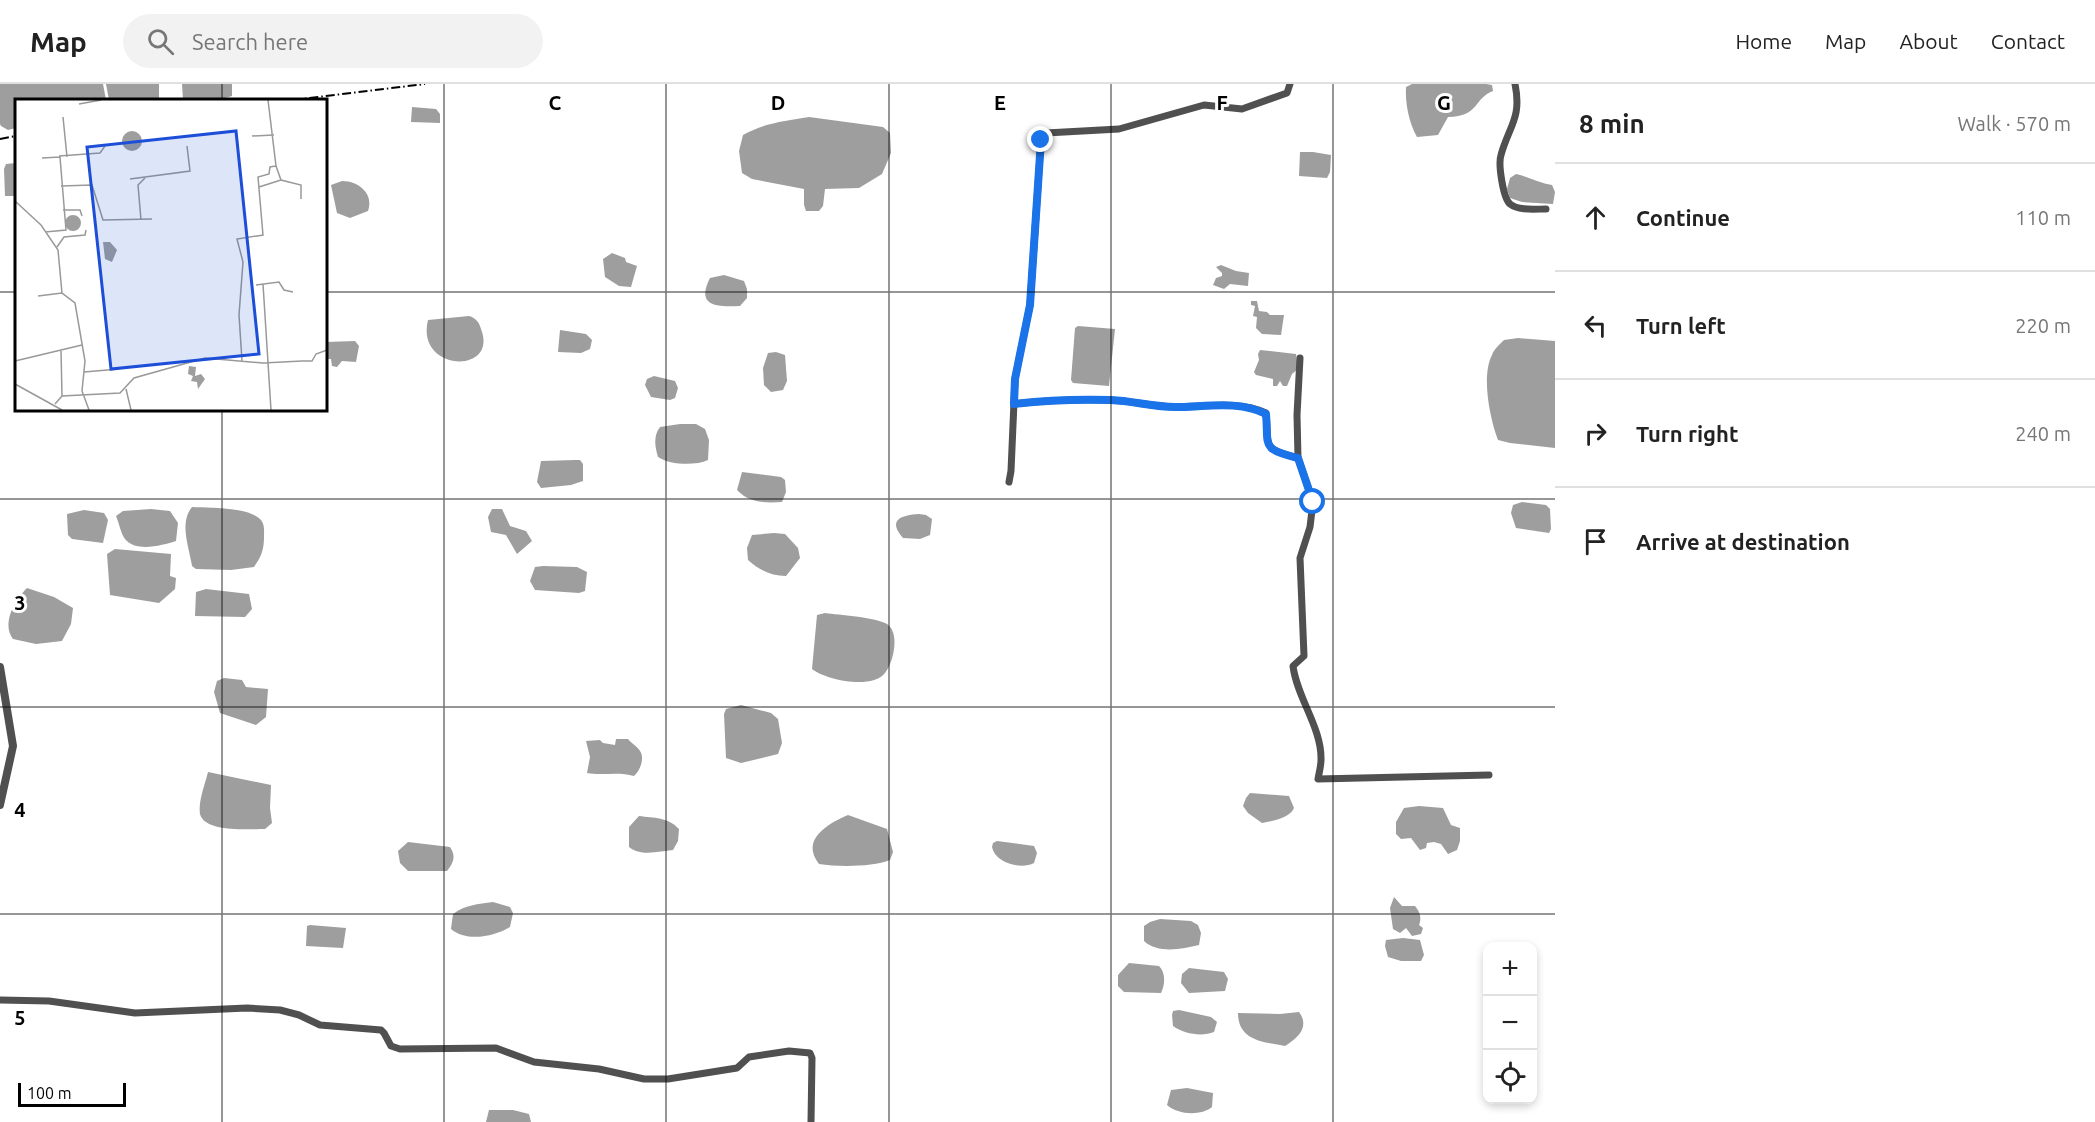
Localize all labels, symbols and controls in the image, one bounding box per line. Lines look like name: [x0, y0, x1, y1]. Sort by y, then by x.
search box: [123, 14, 543, 68]
icon: search: [144, 25, 177, 58]
text: Map: [30, 26, 87, 57]
text: Search here: [192, 29, 308, 54]
text: Home: [1735, 29, 1792, 53]
text: Map: [1825, 29, 1866, 53]
text: About: [1899, 29, 1958, 53]
text: Contact: [1991, 29, 2065, 53]
text: C: [549, 91, 562, 114]
text: D: [771, 91, 785, 114]
text: E: [994, 91, 1006, 114]
text: F: [1216, 91, 1228, 114]
text: G: [1437, 91, 1451, 114]
inset map: [15, 99, 327, 411]
text: 8 min: [1579, 109, 1645, 138]
text: Walk · 570 m: [1958, 112, 2071, 135]
route end: [1027, 126, 1053, 152]
icon: ahead: [1579, 201, 1612, 234]
text: Continue: [1636, 205, 1730, 230]
text: 110 m: [2015, 206, 2071, 229]
icon: left: [1579, 309, 1612, 342]
text: Turn left: [1636, 313, 1726, 338]
text: 220 m: [2015, 314, 2071, 337]
icon: right: [1579, 417, 1612, 450]
text: Turn right: [1636, 421, 1738, 446]
text: 240 m: [2015, 422, 2071, 445]
route start: [1299, 488, 1325, 514]
icon: arrive: [1579, 525, 1612, 558]
text: Arrive at destination: [1636, 529, 1850, 554]
text: 3: [14, 591, 26, 614]
text: 4: [14, 798, 26, 821]
map controls: [1483, 942, 1537, 1104]
button: +: [1483, 942, 1537, 996]
button: −: [1483, 996, 1537, 1050]
text: 5: [14, 1006, 26, 1029]
button: locate: [1483, 1050, 1537, 1104]
scale bar: [18, 1080, 126, 1108]
text: 100 m: [27, 1084, 72, 1102]

